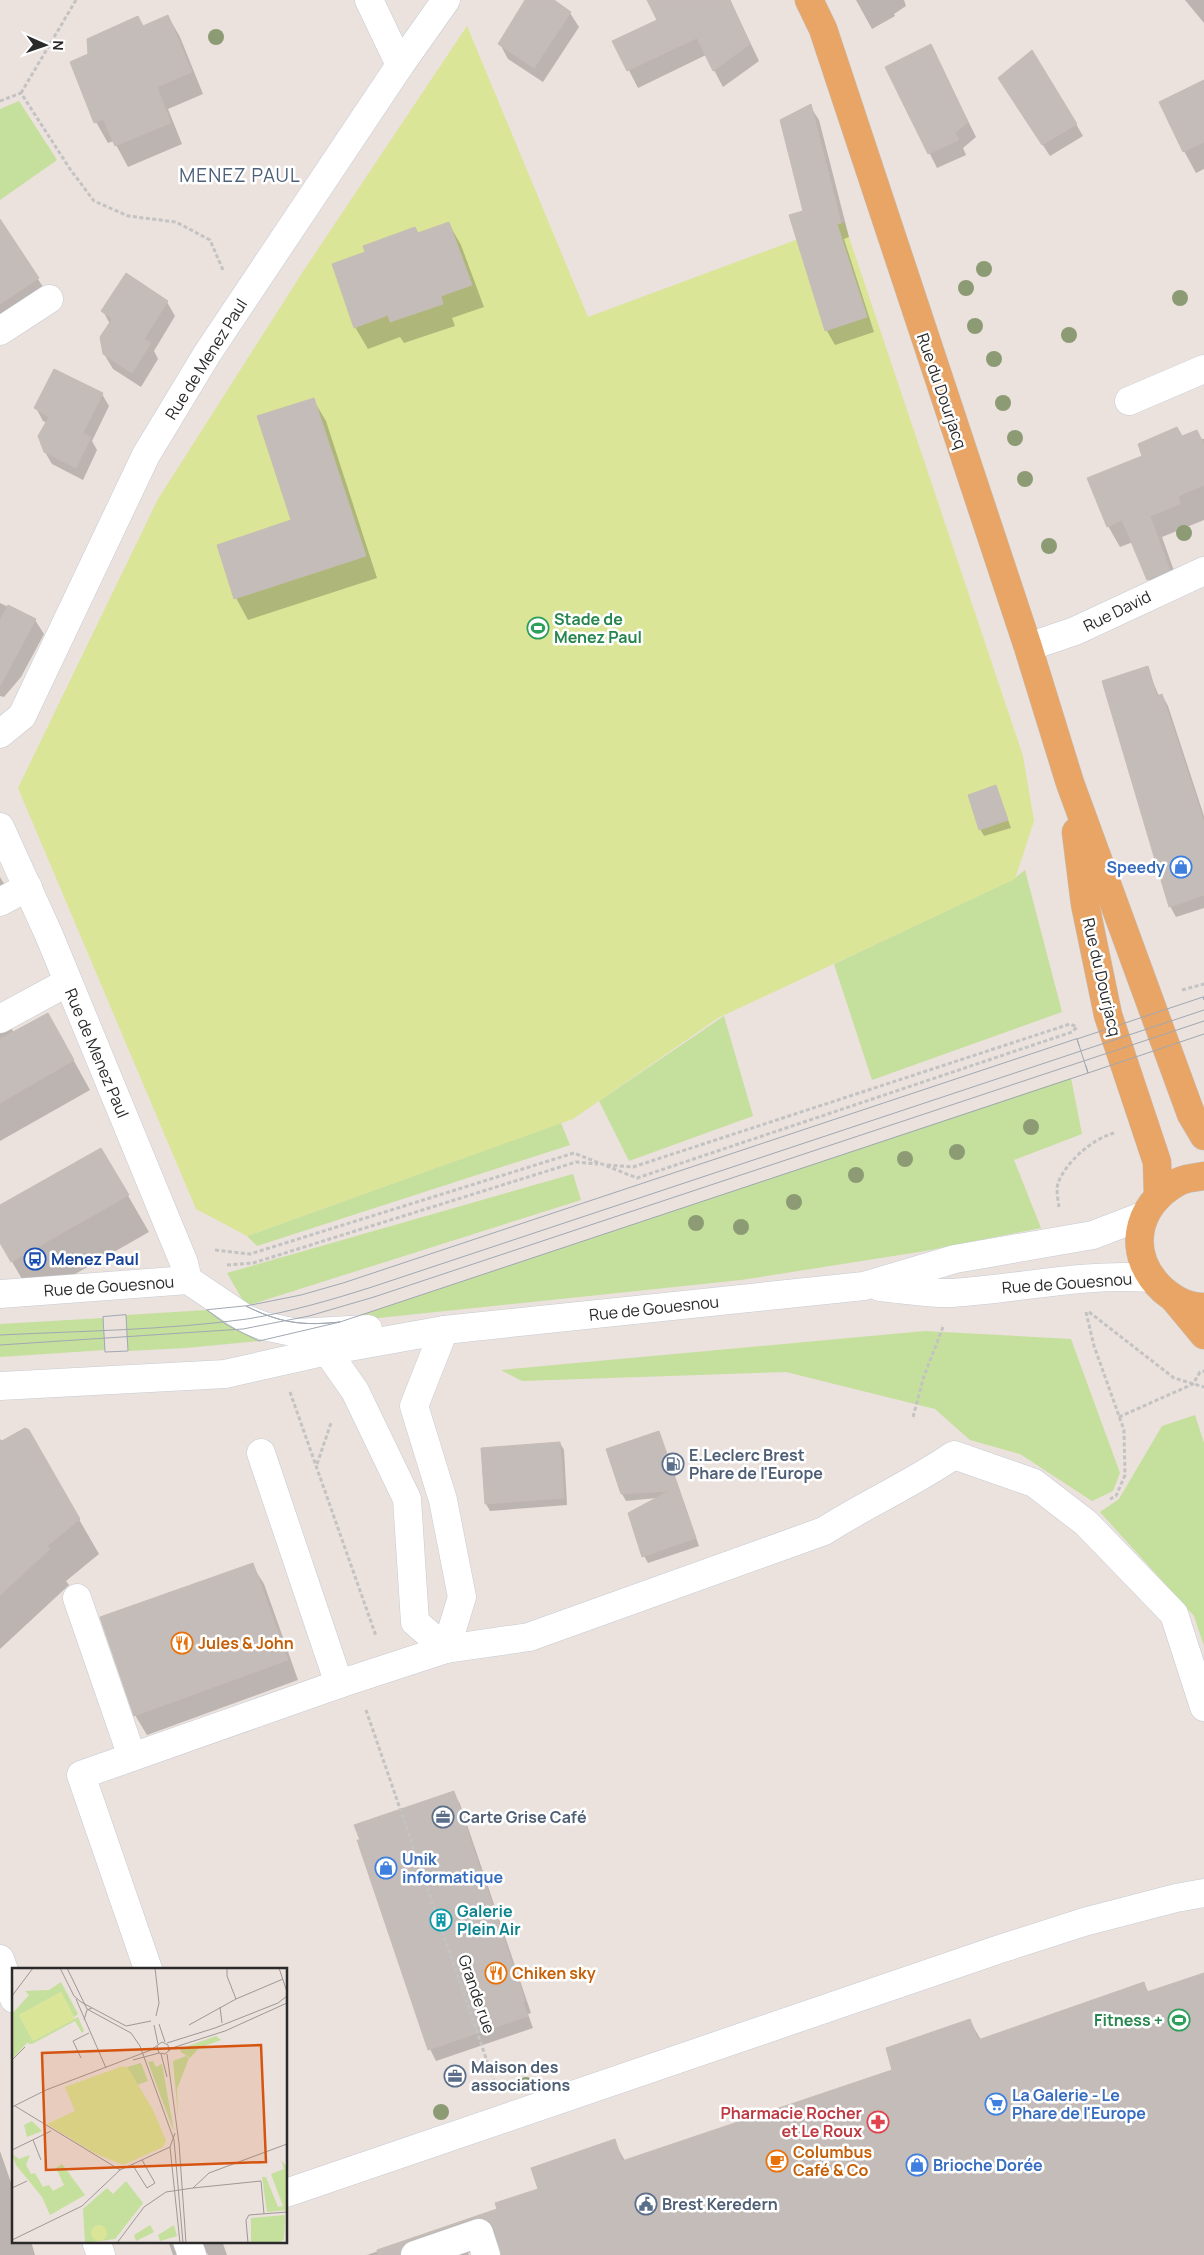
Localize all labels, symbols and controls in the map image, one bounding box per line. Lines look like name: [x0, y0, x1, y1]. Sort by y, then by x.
north arrow: [20, 20, 70, 70]
text: N: [49, 40, 68, 51]
district label: MENEZ PAUL: [179, 162, 301, 188]
street label: Rue de Menez Paul: [160, 294, 252, 424]
street label: Rue du Dourjacq: [912, 330, 972, 452]
street label: Rue David: [1079, 585, 1155, 637]
place label: Stade de Menez Paul: [554, 608, 642, 648]
sports icon: Stade de Menez Paul: [526, 616, 550, 640]
shop icon: Speedy: [1169, 855, 1193, 879]
place label: Speedy: [1107, 856, 1165, 878]
street label: Rue du Dourjacq: [1078, 916, 1126, 1038]
street label: Rue de Menez Paul: [60, 985, 134, 1121]
bus stop icon: Menez Paul: [23, 1247, 47, 1271]
place label: Menez Paul: [51, 1248, 139, 1270]
street label: Rue de Gouesnou: [1001, 1267, 1133, 1299]
street label: Rue de Gouesnou: [43, 1270, 175, 1302]
street label: Rue de Gouesnou: [588, 1290, 720, 1326]
place label: E.Leclerc Brest Phare de l'Europe: [689, 1444, 823, 1484]
fuel station icon: E.Leclerc Brest Phare de l'Europe: [661, 1452, 685, 1476]
restaurant icon: Jules & John: [170, 1631, 194, 1655]
place label: Jules & John: [198, 1632, 294, 1654]
office icon: Carte Grise Café: [431, 1805, 455, 1829]
place label: Carte Grise Café: [459, 1806, 587, 1828]
place label: Unik informatique: [402, 1848, 503, 1888]
shop icon: Unik informatique: [374, 1856, 398, 1880]
place label: Galerie Plein Air: [457, 1900, 521, 1940]
building icon: Galerie Plein Air: [429, 1908, 453, 1932]
street label: Grande rue: [453, 1952, 501, 2036]
restaurant icon: Chiken sky: [484, 1961, 508, 1985]
place label: Chiken sky: [512, 1962, 596, 1984]
inset map: [12, 1968, 288, 2242]
sports icon: Fitness +: [1167, 2008, 1191, 2032]
place label: Fitness +: [1094, 2009, 1163, 2031]
place label: Maison des associations: [471, 2056, 570, 2096]
office icon: Maison des associations: [443, 2064, 467, 2088]
place label: La Galerie - Le Phare de l'Europe: [1012, 2084, 1146, 2124]
supermarket icon: La Galerie - Le Phare de l'Europe: [984, 2092, 1008, 2116]
place label: Pharmacie Rocher et Le Roux: [721, 2102, 862, 2142]
pharmacy icon: Pharmacie Rocher et Le Roux: [866, 2110, 890, 2134]
place label: Columbus Café & Co: [793, 2141, 872, 2181]
cafe icon: Columbus Café & Co: [765, 2149, 789, 2173]
shop icon: Brioche Dorée: [905, 2153, 929, 2177]
place label: Brioche Dorée: [933, 2154, 1043, 2176]
public building icon: Brest Keredern: [634, 2192, 658, 2216]
place label: Brest Keredern: [662, 2193, 778, 2215]

